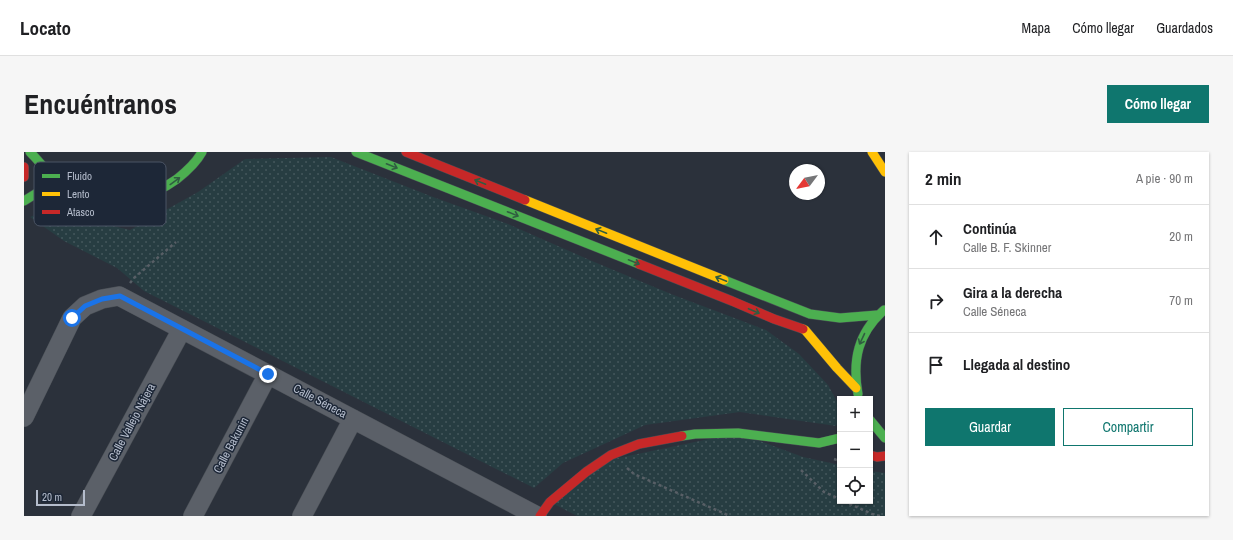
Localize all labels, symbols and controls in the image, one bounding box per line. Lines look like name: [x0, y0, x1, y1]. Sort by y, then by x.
text: Locato: [20, 15, 71, 41]
text: Mapa: [1022, 19, 1050, 37]
text: Cómo llegar: [1072, 19, 1134, 37]
text: Guardados: [1156, 19, 1213, 37]
text: Encuéntranos: [24, 85, 177, 123]
button: Cómo llegar: [1107, 85, 1209, 123]
legend: [34, 162, 166, 226]
one-way arrow: [385, 163, 397, 171]
north arrow: [789, 164, 825, 200]
text: 2 min: [925, 167, 961, 190]
text: Fluido: [67, 169, 92, 183]
text: A pie · 90 m: [1136, 170, 1193, 187]
one-way arrow: [169, 177, 180, 185]
one-way arrow: [475, 178, 487, 186]
text: Lento: [67, 187, 90, 201]
text: Atasco: [66, 205, 95, 219]
one-way arrow: [506, 211, 518, 218]
text: Continúa: [963, 218, 1016, 239]
icon: ahead: [925, 226, 947, 248]
one-way arrow: [595, 227, 607, 234]
text: 20 m: [1169, 228, 1193, 245]
text: Calle B. F. Skinner: [963, 239, 1051, 256]
one-way arrow: [627, 259, 639, 266]
one-way arrow: [716, 275, 728, 282]
text: Gira a la derecha: [963, 282, 1062, 303]
icon: right: [925, 290, 947, 312]
text: 70 m: [1169, 292, 1193, 309]
text: Calle Séneca: [963, 303, 1026, 320]
one-way arrow: [748, 307, 760, 315]
route start: [63, 309, 81, 327]
one-way arrow: [858, 333, 865, 345]
icon: arrive: [925, 354, 947, 376]
text: Llegada al destino: [963, 354, 1070, 375]
route end: [259, 365, 277, 383]
street label: Calle Vallejo Nájera: [105, 380, 159, 464]
street label: Calle Séneca: [290, 380, 350, 422]
map controls: [837, 396, 873, 504]
button: +: [837, 396, 873, 432]
button: Guardar: [925, 408, 1055, 446]
button: Compartir: [1063, 408, 1193, 446]
street label: Calle Bakunin: [210, 414, 252, 476]
button: −: [837, 432, 873, 468]
button: locate: [837, 468, 873, 504]
scale bar: [36, 488, 85, 507]
text: 20 m: [42, 490, 62, 504]

